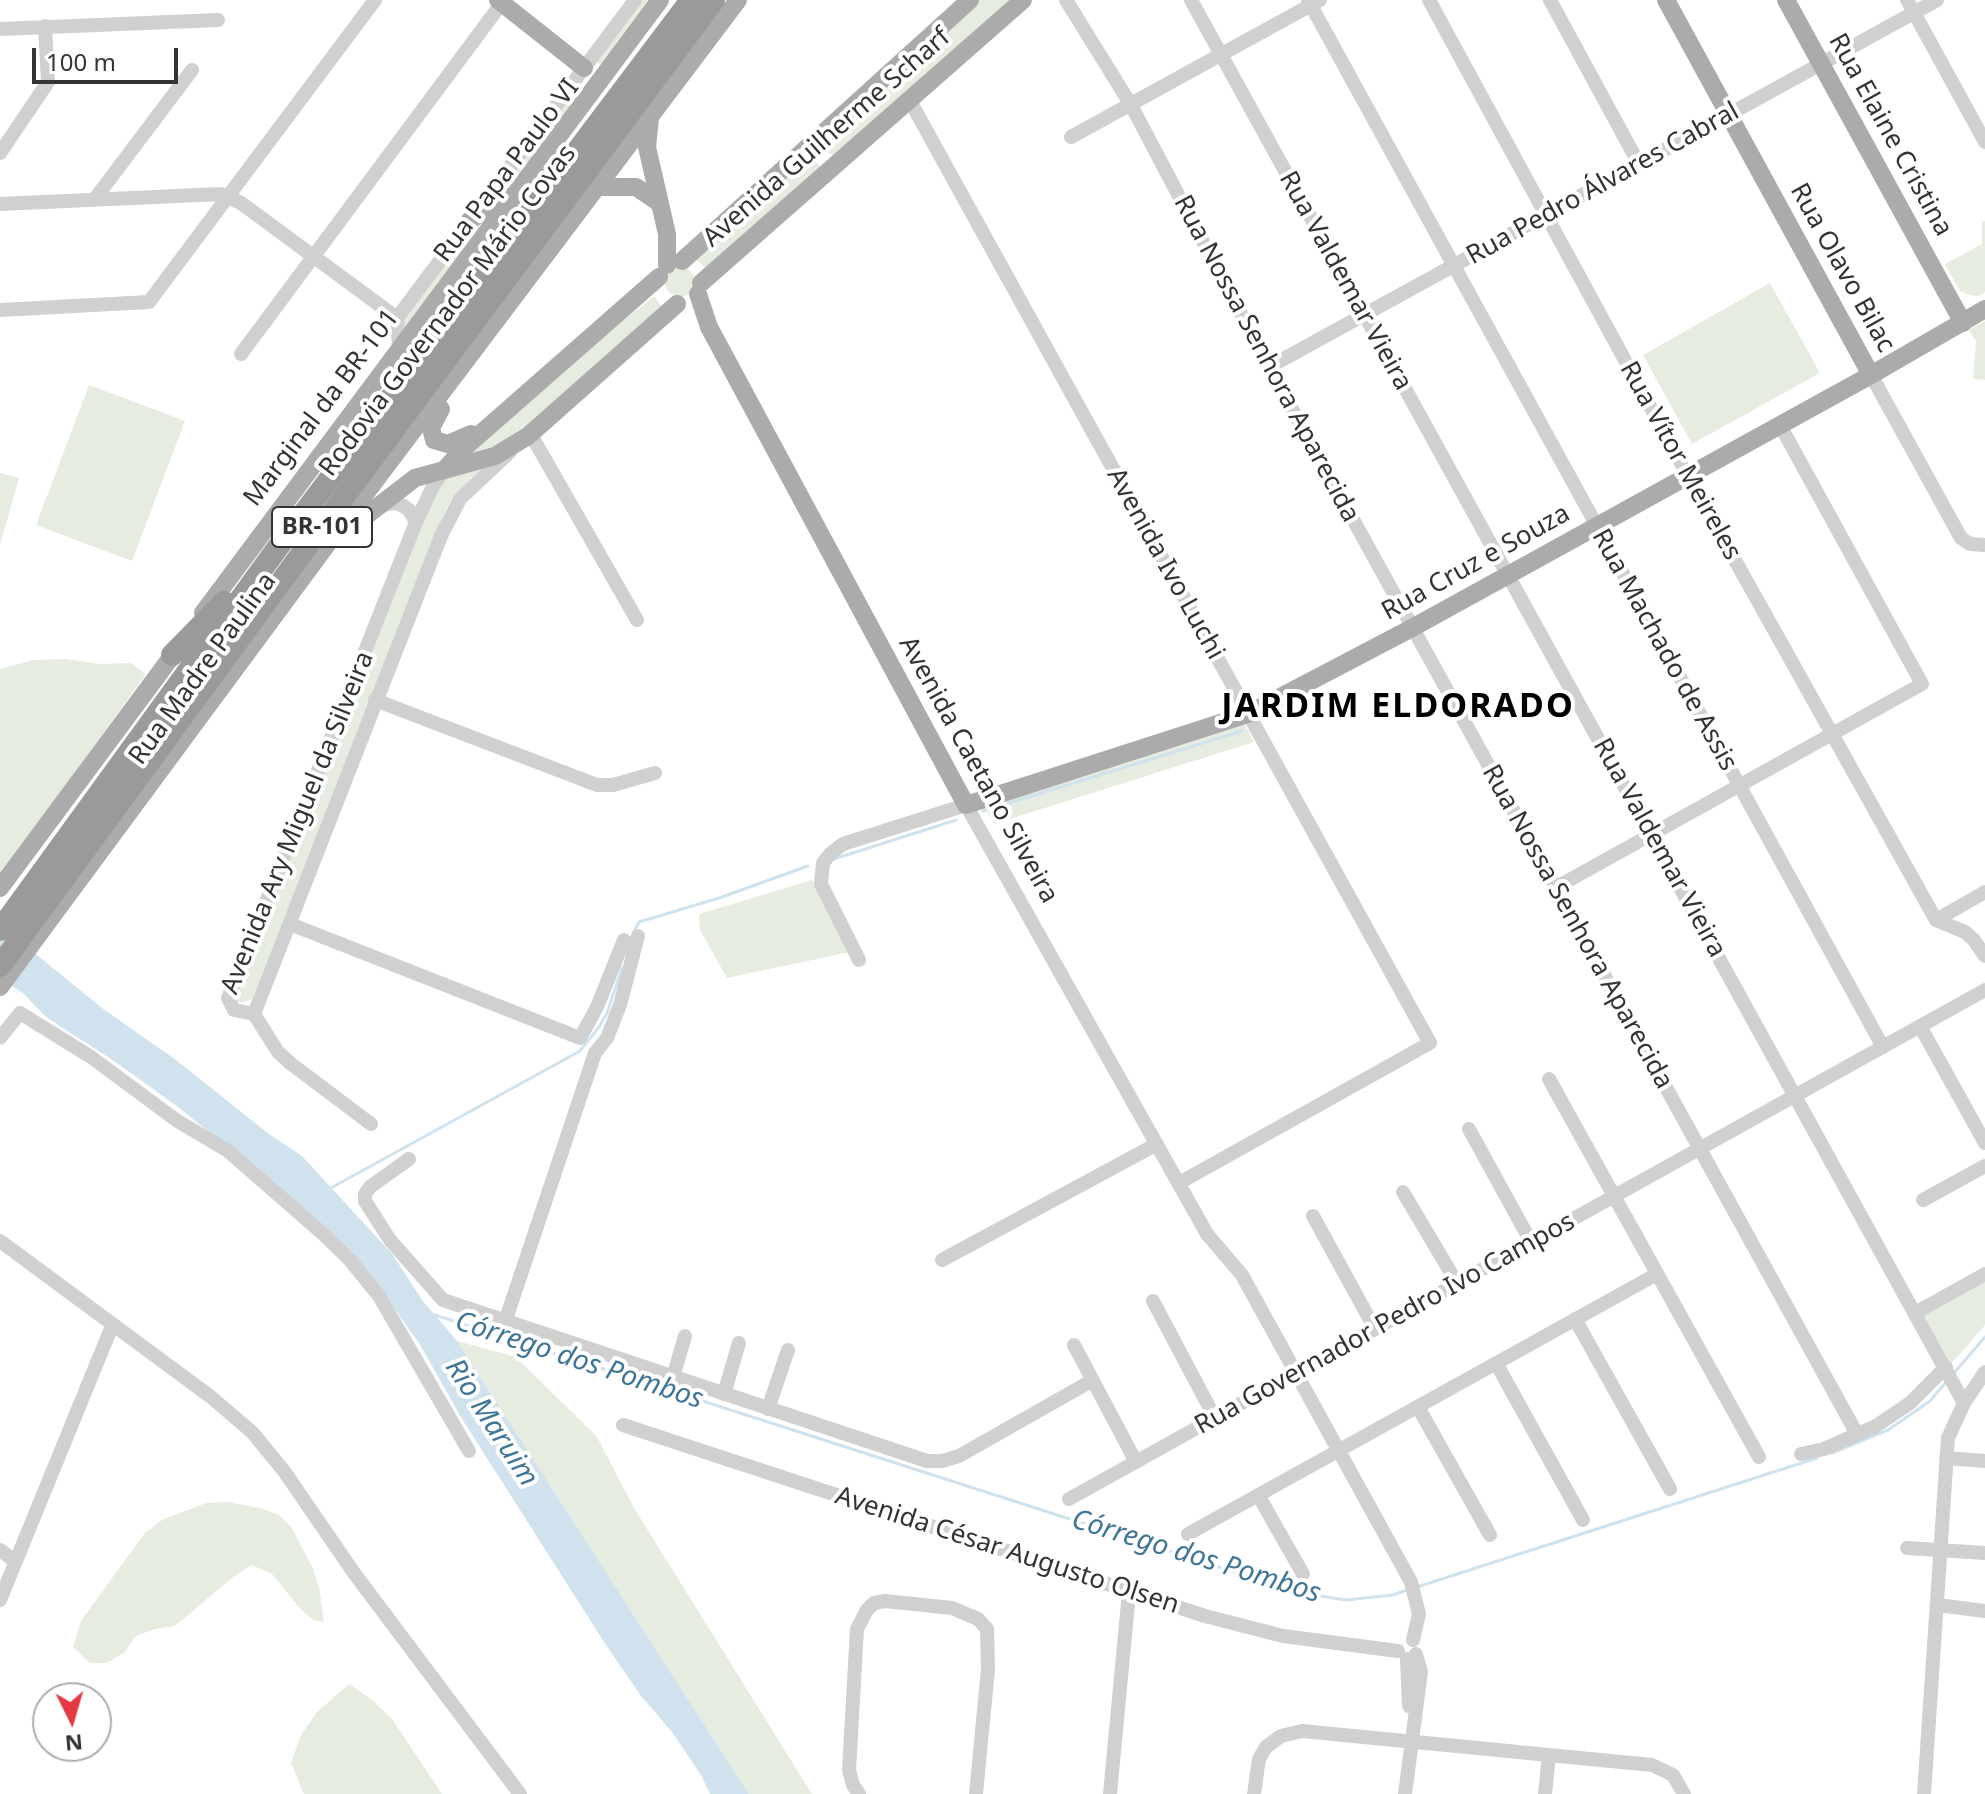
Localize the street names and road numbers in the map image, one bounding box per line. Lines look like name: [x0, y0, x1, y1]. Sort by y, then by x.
street label: Avenida Guilherme Scharf: [697, 22, 957, 254]
street label: Rua Elaine Cristina: [1821, 28, 1959, 242]
street label: Rua Papa Paulo VI: [428, 73, 586, 269]
street label: Rua Pedro Álvares Cabral: [1461, 96, 1745, 272]
street label: Rodovia Governador Mário Covas: [313, 139, 583, 483]
street label: Rua Valdemar Vieira: [1272, 166, 1418, 396]
street label: Rua Olavo Bilac: [1783, 178, 1901, 358]
street label: Rua Nossa Senhora Aparecida: [1166, 190, 1366, 528]
street label: Marginal da BR-101: [238, 303, 406, 513]
street label: Rua Vítor Meireles: [1613, 356, 1747, 566]
street label: Avenida Ivo Luchi: [1099, 463, 1231, 665]
street label: Rua Cruz e Souza: [1377, 498, 1575, 628]
road number: BR-101: [272, 507, 372, 547]
street label: Rua Machado de Assis: [1585, 524, 1743, 776]
street label: Rua Madre Paulina: [123, 567, 283, 771]
street label: Avenida Caetano Silveira: [892, 631, 1064, 909]
street label: Avenida Ary Miguel da Silveira: [215, 647, 381, 999]
street label: Rua Valdemar Vieira: [1586, 733, 1732, 963]
street label: Rua Nossa Senhora Aparecida: [1475, 760, 1679, 1094]
street label: Rua Governador Pedro Ivo Campos: [1190, 1206, 1580, 1442]
street label: Avenida César Augusto Olsen: [831, 1481, 1183, 1621]

